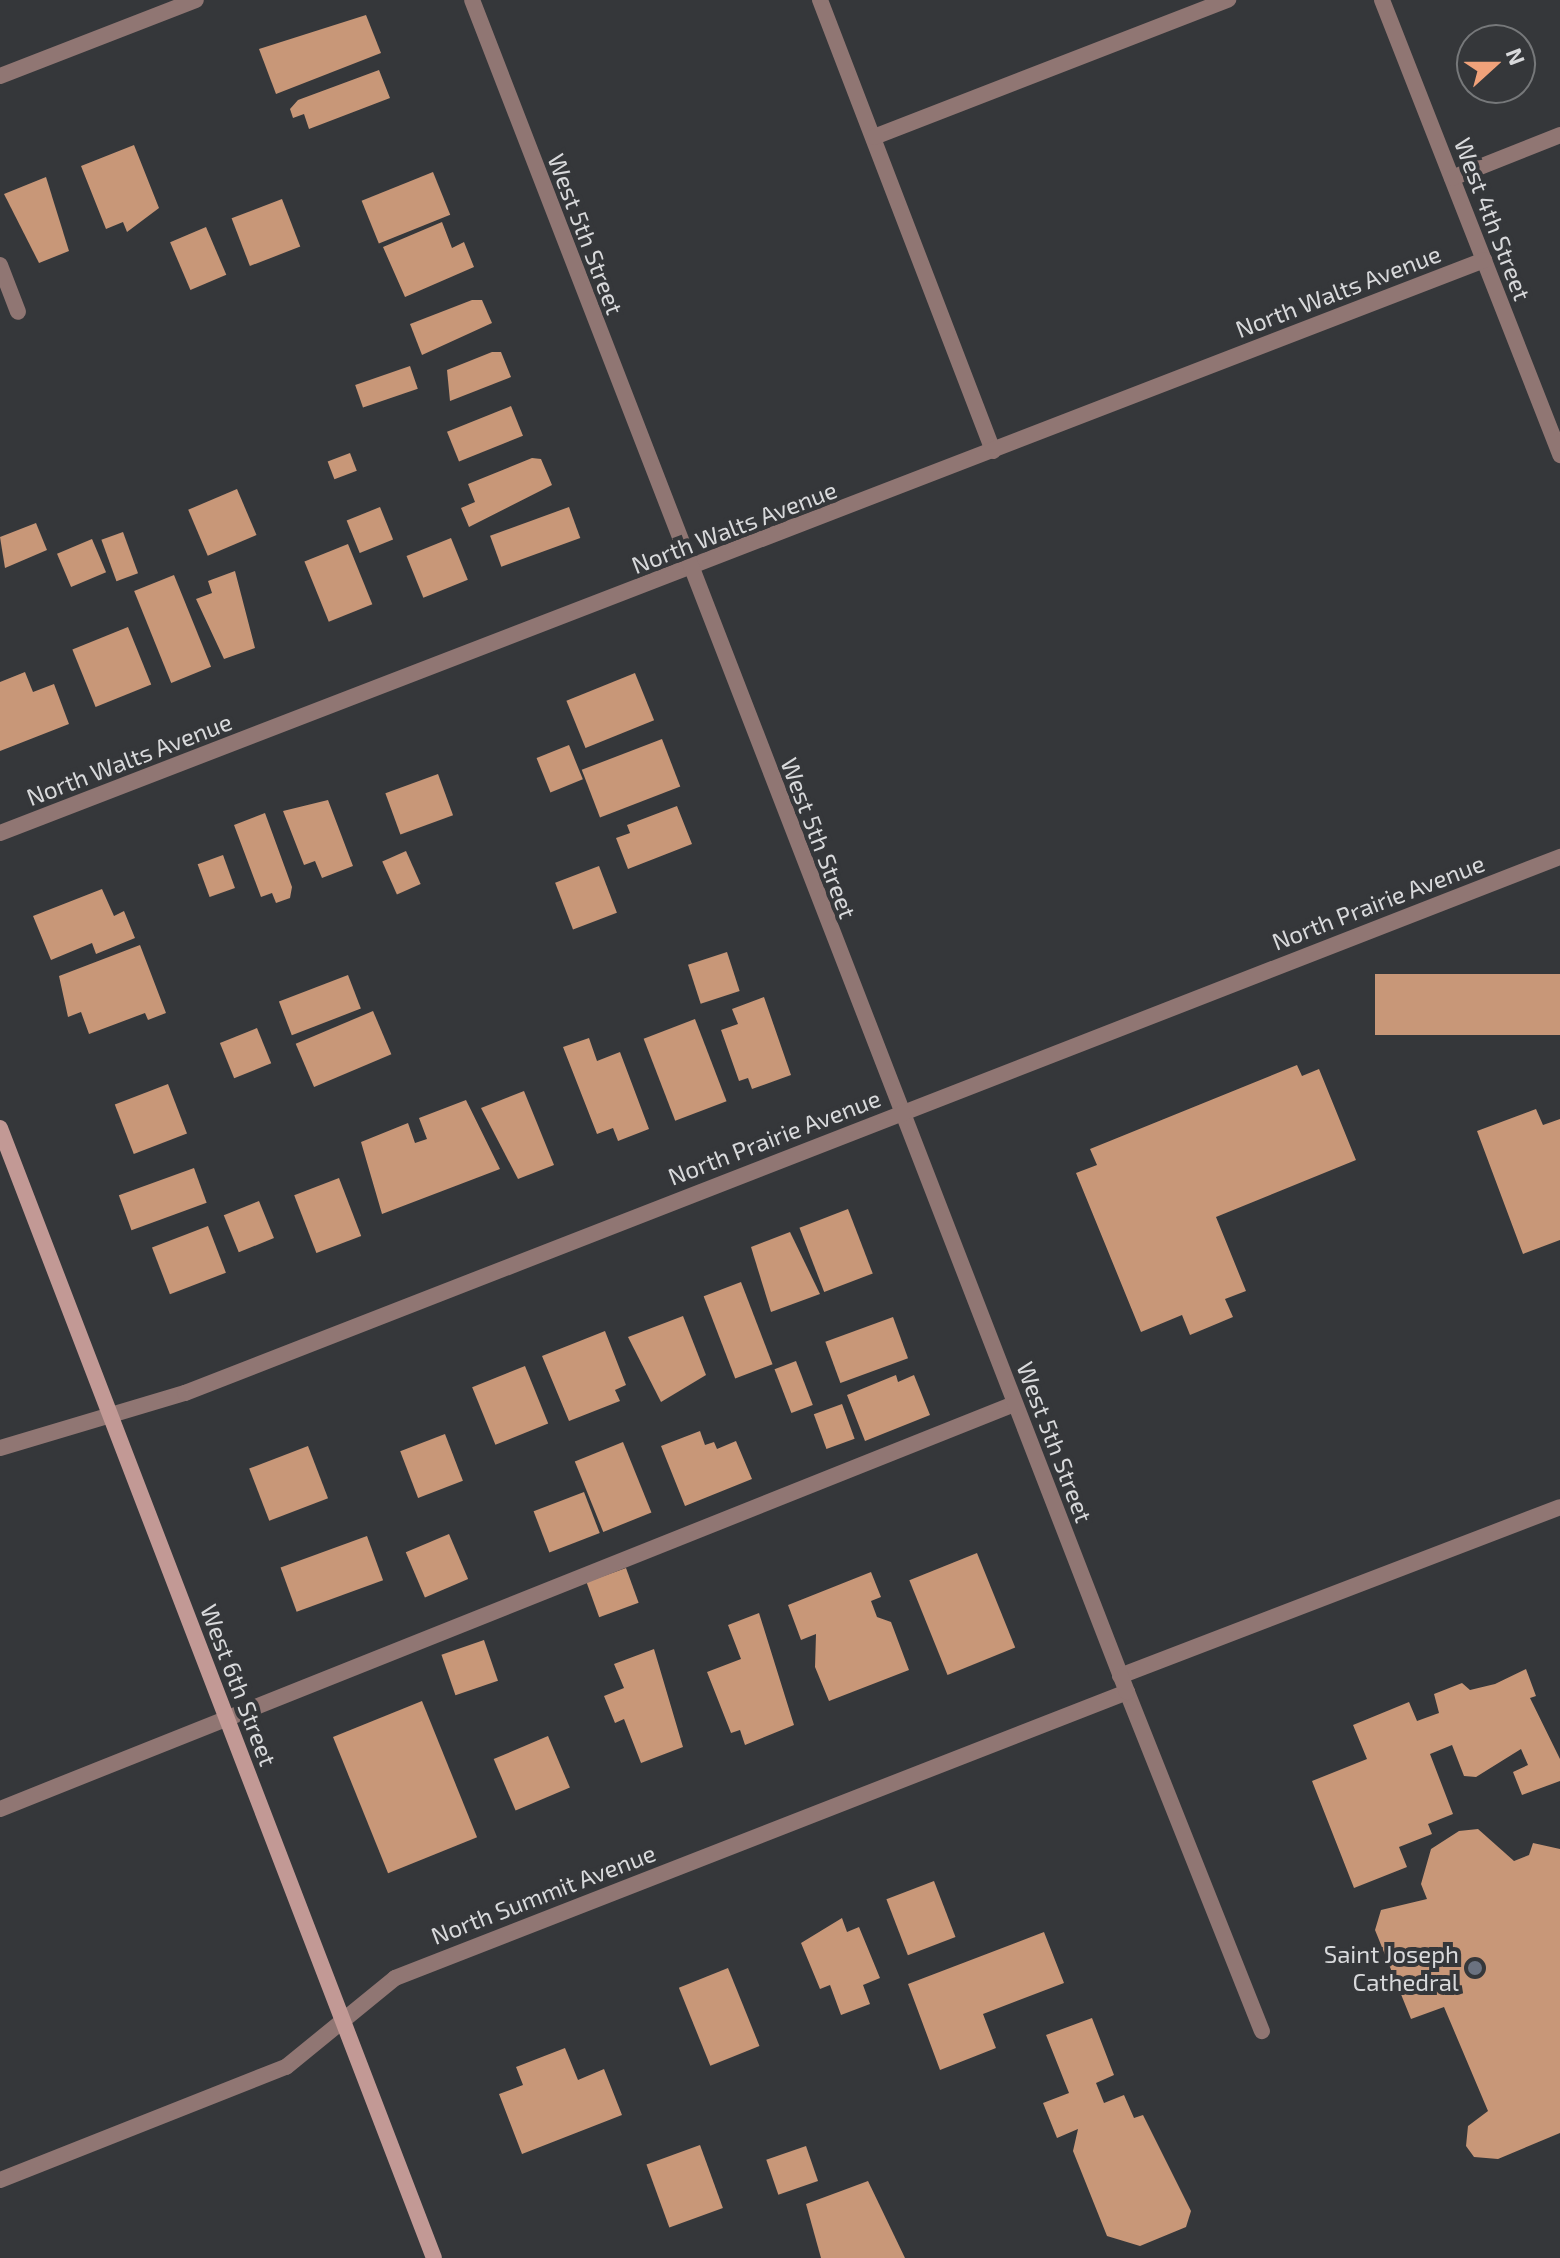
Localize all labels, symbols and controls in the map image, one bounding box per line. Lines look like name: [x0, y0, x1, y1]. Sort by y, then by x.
north arrow: [1456, 24, 1536, 104]
text: N: [1502, 44, 1532, 68]
street label: West 4th Street: [1449, 134, 1537, 304]
street label: West 5th Street: [542, 150, 630, 318]
street label: North Walts Avenue: [1231, 238, 1445, 344]
street label: North Walts Avenue: [627, 474, 841, 580]
street label: North Walts Avenue: [22, 706, 236, 812]
street label: West 5th Street: [775, 754, 863, 922]
street label: North Prairie Avenue: [1267, 848, 1489, 956]
street label: North Prairie Avenue: [663, 1083, 885, 1191]
street label: West 5th Street: [1011, 1358, 1099, 1526]
street label: West 6th Street: [195, 1600, 283, 1770]
street label: North Summit Avenue: [426, 1838, 660, 1950]
place label: Saint Joseph Cathedral: [1323, 1940, 1459, 1996]
marker: Saint Joseph Cathedral: [1466, 1959, 1484, 1977]

